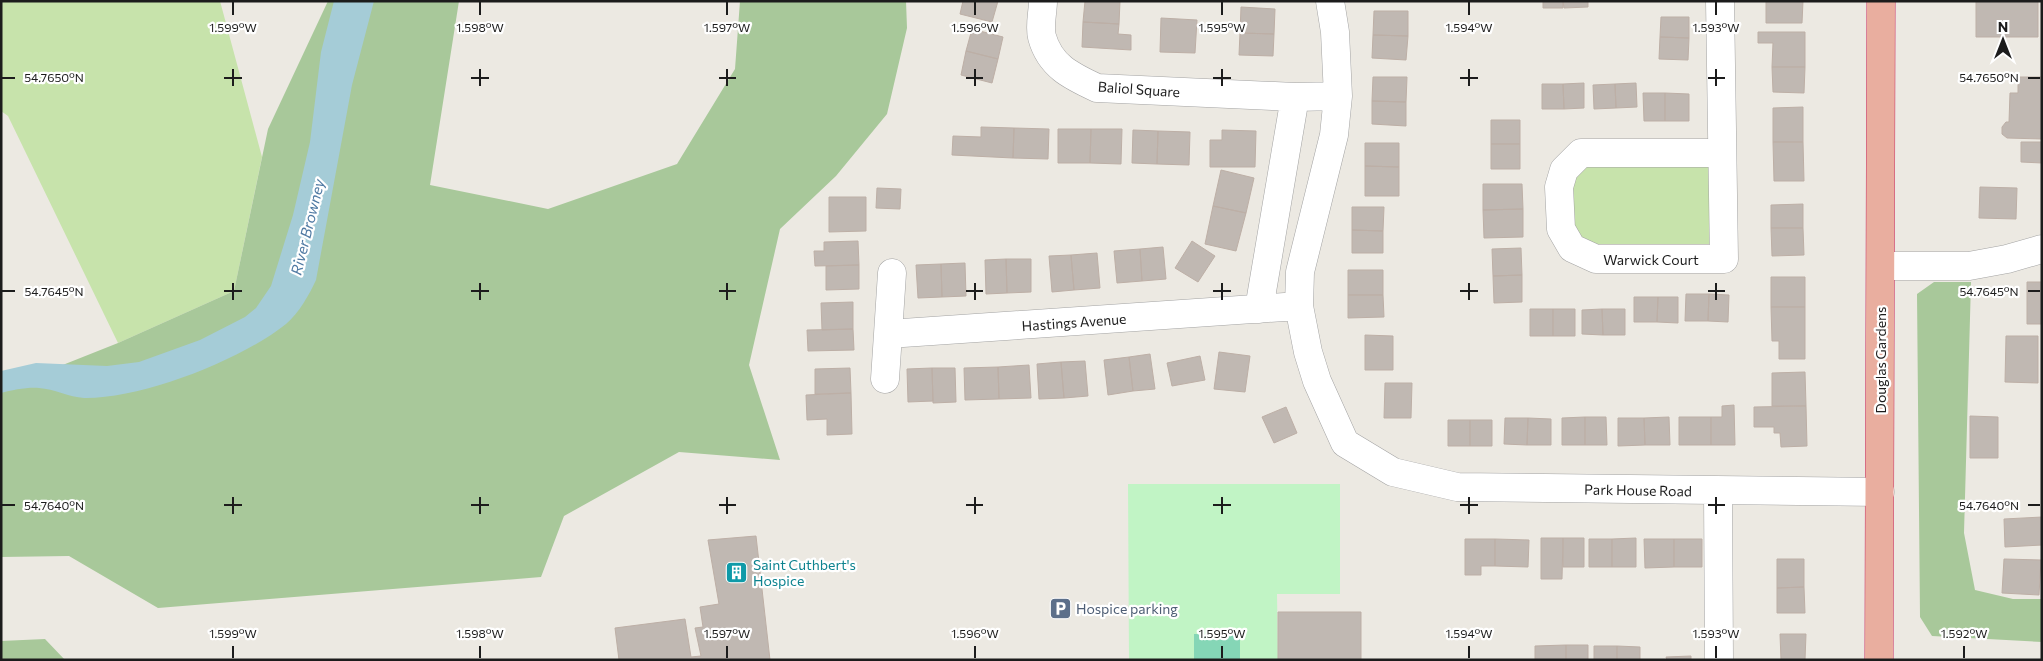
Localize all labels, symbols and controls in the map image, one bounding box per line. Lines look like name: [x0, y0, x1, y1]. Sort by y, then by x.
north arrow: [1978, 15, 2028, 65]
text: N: [1998, 18, 2008, 35]
text: 1.599°W: [209, 20, 257, 34]
text: 1.598°W: [456, 20, 504, 34]
text: 1.597°W: [704, 20, 750, 34]
text: 1.596°W: [951, 20, 999, 34]
text: 1.595°W: [1199, 20, 1245, 34]
text: 1.594°W: [1445, 20, 1493, 34]
text: 1.593°W: [1693, 20, 1739, 34]
text: 54.7650°N: [24, 70, 84, 84]
text: 54.7650°N: [1959, 70, 2019, 84]
street label: Baliol Square: [1097, 78, 1181, 100]
water label: River Browney: [286, 176, 328, 277]
street label: Warwick Court: [1603, 251, 1699, 268]
text: 54.7645°N: [24, 284, 84, 298]
text: 54.7645°N: [1959, 284, 2019, 298]
street label: Douglas Gardens: [1872, 307, 1889, 413]
street label: Hastings Avenue: [1021, 310, 1127, 334]
street label: Park House Road: [1584, 481, 1692, 499]
text: 54.7640°N: [24, 498, 84, 512]
text: 54.7640°N: [1959, 498, 2019, 512]
place label: Saint Cuthbert's Hospice: [753, 556, 856, 589]
building icon: Saint Cuthbert's Hospice: [725, 560, 749, 584]
parking icon: Hospice parking: [1048, 596, 1072, 620]
place label: Hospice parking: [1076, 600, 1178, 617]
text: 1.599°W: [209, 626, 257, 640]
text: 1.598°W: [456, 626, 504, 640]
text: 1.597°W: [704, 626, 750, 640]
text: 1.596°W: [951, 626, 999, 640]
text: 1.595°W: [1199, 626, 1245, 640]
text: 1.594°W: [1445, 626, 1493, 640]
text: 1.593°W: [1693, 626, 1739, 640]
text: 1.592°W: [1941, 626, 1987, 640]

